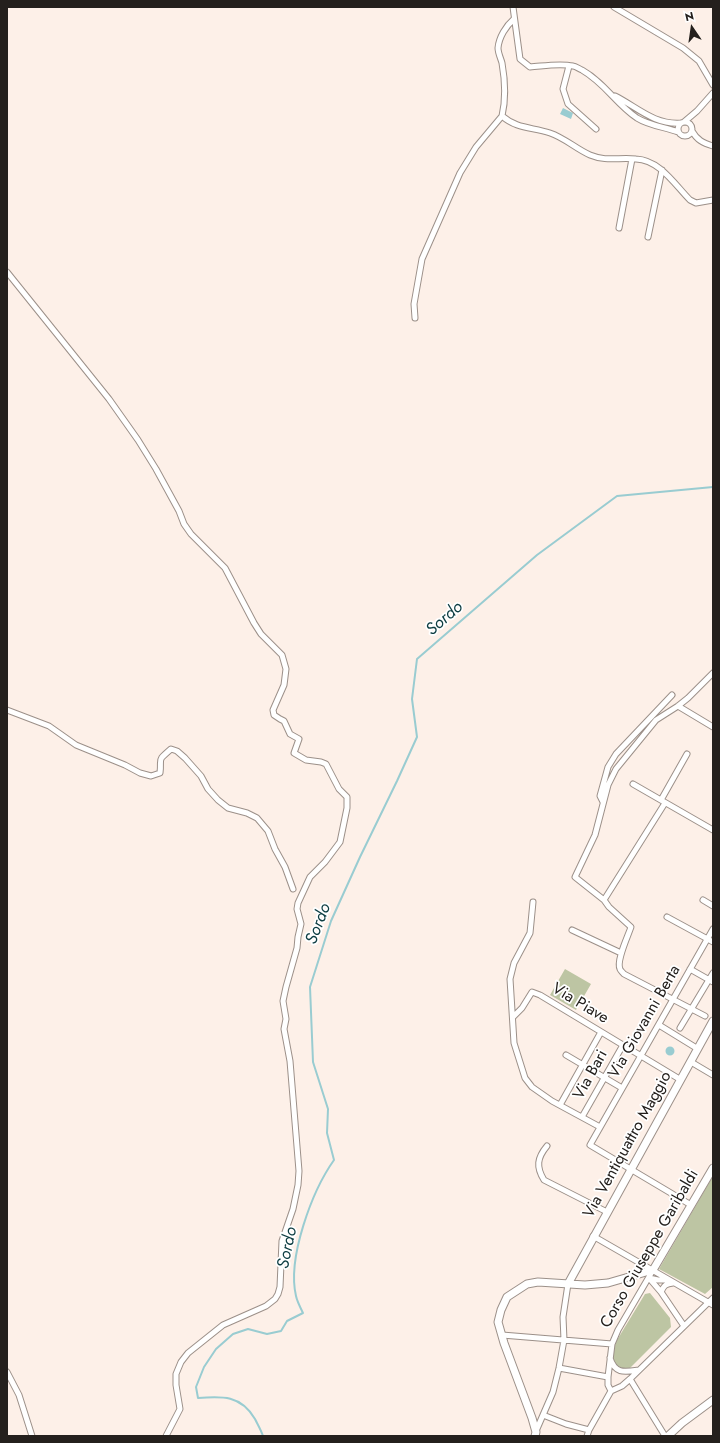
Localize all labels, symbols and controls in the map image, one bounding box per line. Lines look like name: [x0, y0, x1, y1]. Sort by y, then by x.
north arrow: [672, 8, 712, 48]
text: N: [683, 8, 695, 25]
water label: Sordo: [422, 597, 468, 641]
water label: Sordo: [302, 901, 336, 947]
street label: Via Giovanni Berta: [605, 962, 685, 1082]
street label: Via Piave: [548, 980, 612, 1028]
street label: Via Bari: [570, 1047, 612, 1103]
street label: Via Ventiquattro Maggio: [580, 1068, 676, 1222]
street label: Corso Giuseppe Garibaldi: [597, 1166, 703, 1332]
water label: Sordo: [274, 1225, 302, 1271]

